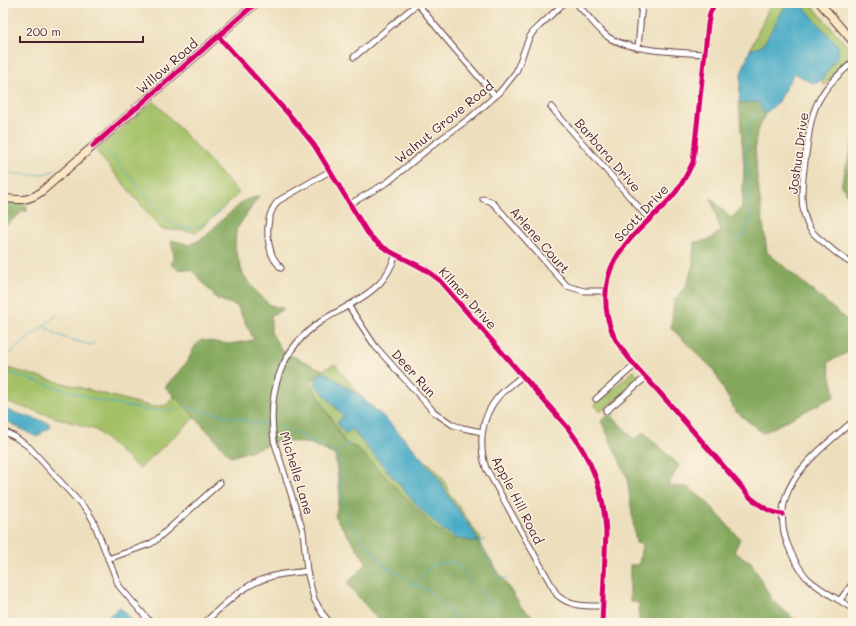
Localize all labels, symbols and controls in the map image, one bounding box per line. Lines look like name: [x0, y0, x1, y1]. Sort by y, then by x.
scale bar: [20, 18, 143, 44]
text: 200 m: [26, 23, 61, 39]
street label: Willow Road: [132, 34, 201, 97]
street label: Walnut Grove Road: [391, 77, 497, 167]
street label: Joshua Drive: [783, 111, 812, 195]
street label: Barbara Drive: [572, 114, 645, 195]
street label: Scott Drive: [610, 180, 672, 245]
street label: Arlene Court: [507, 203, 574, 277]
street label: Kilmer Drive: [436, 263, 501, 333]
street label: Deer Run: [389, 345, 440, 400]
street label: Michelle Lane: [277, 429, 318, 517]
street label: Apple Hill Road: [489, 453, 548, 547]

